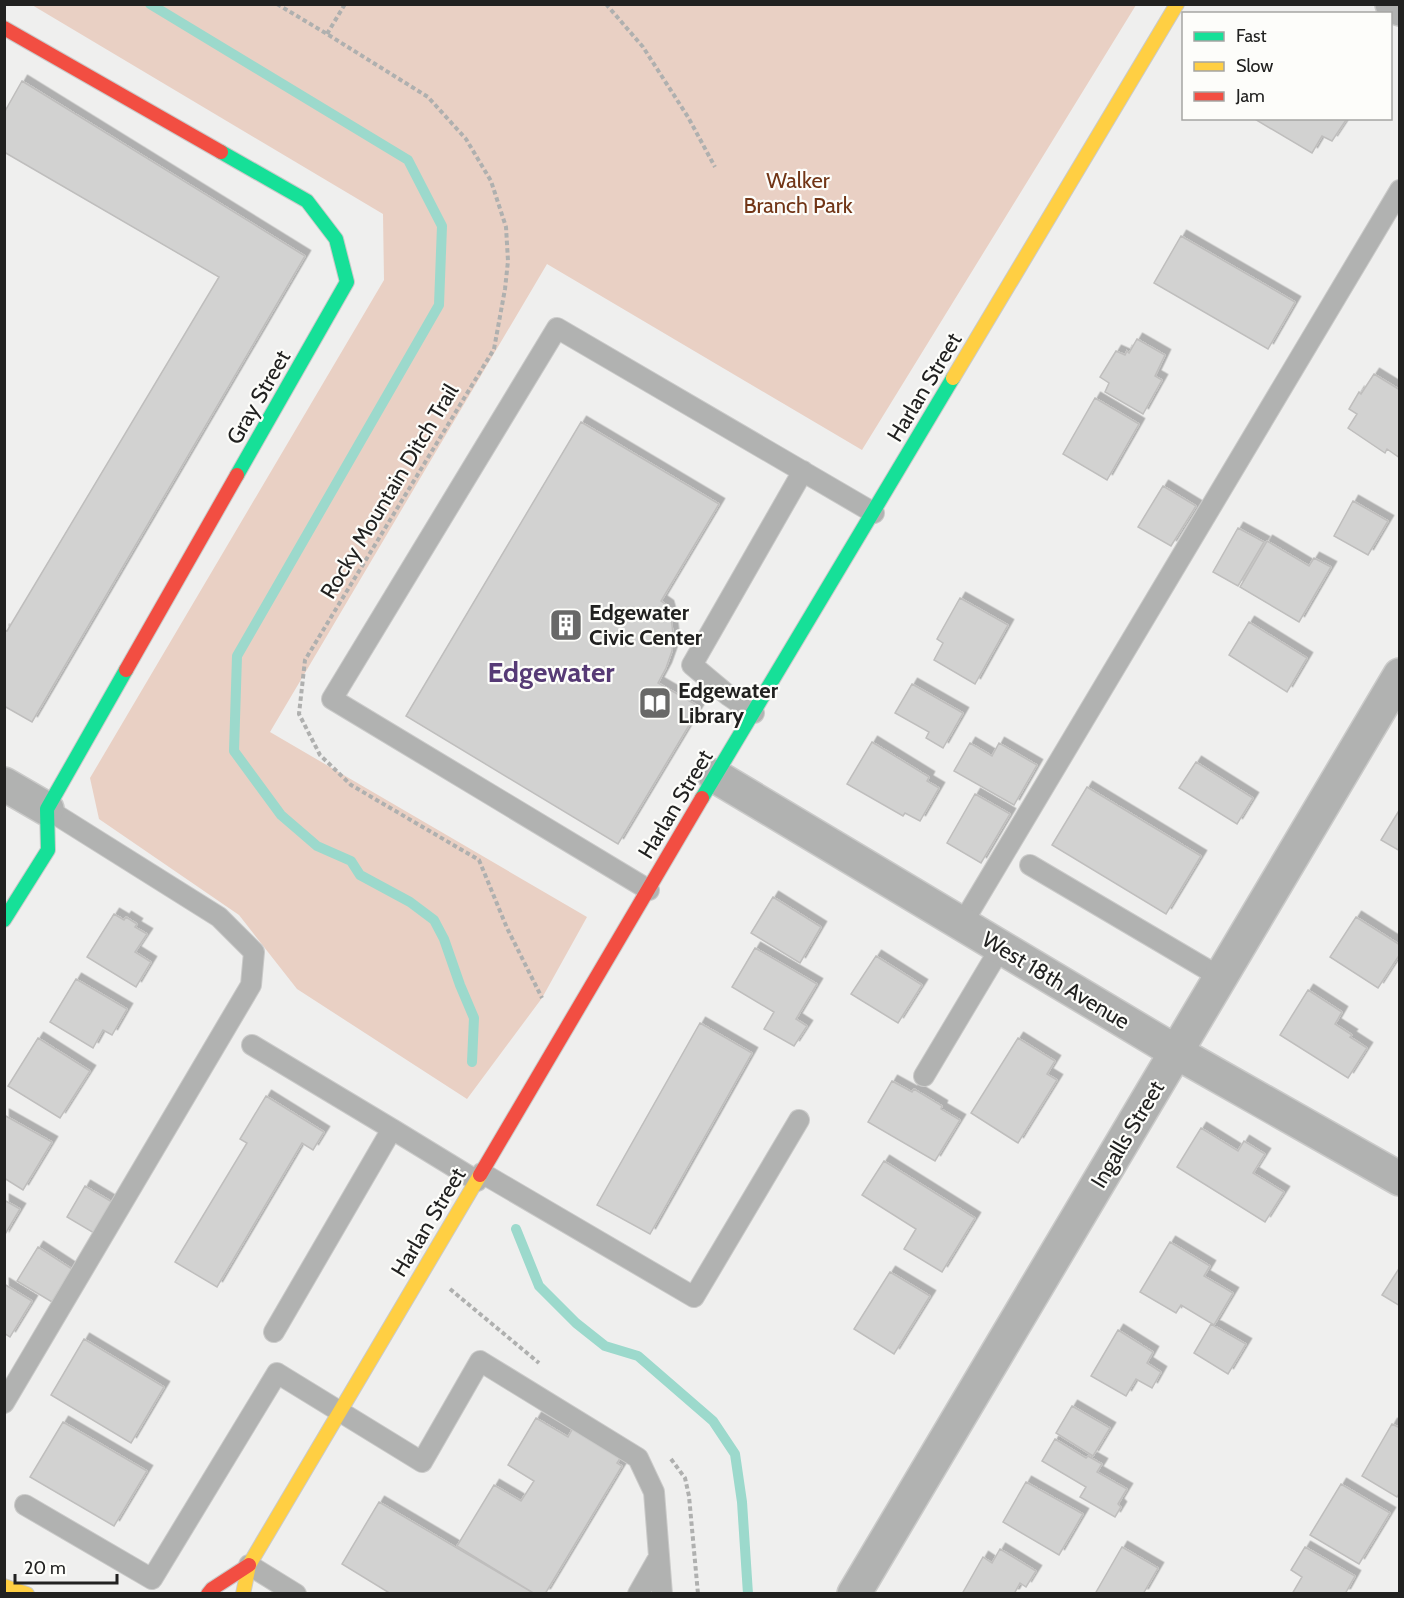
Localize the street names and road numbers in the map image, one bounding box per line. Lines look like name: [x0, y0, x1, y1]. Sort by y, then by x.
street label: Harlan Street: [881, 327, 968, 447]
street label: Gray Street: [221, 345, 296, 449]
street label: Rocky Mountain Ditch Trail: [315, 378, 465, 604]
street label: Harlan Street: [632, 744, 719, 864]
street label: West 18th Avenue: [977, 926, 1134, 1035]
street label: Ingalls Street: [1085, 1075, 1170, 1193]
street label: Harlan Street: [385, 1162, 472, 1282]

